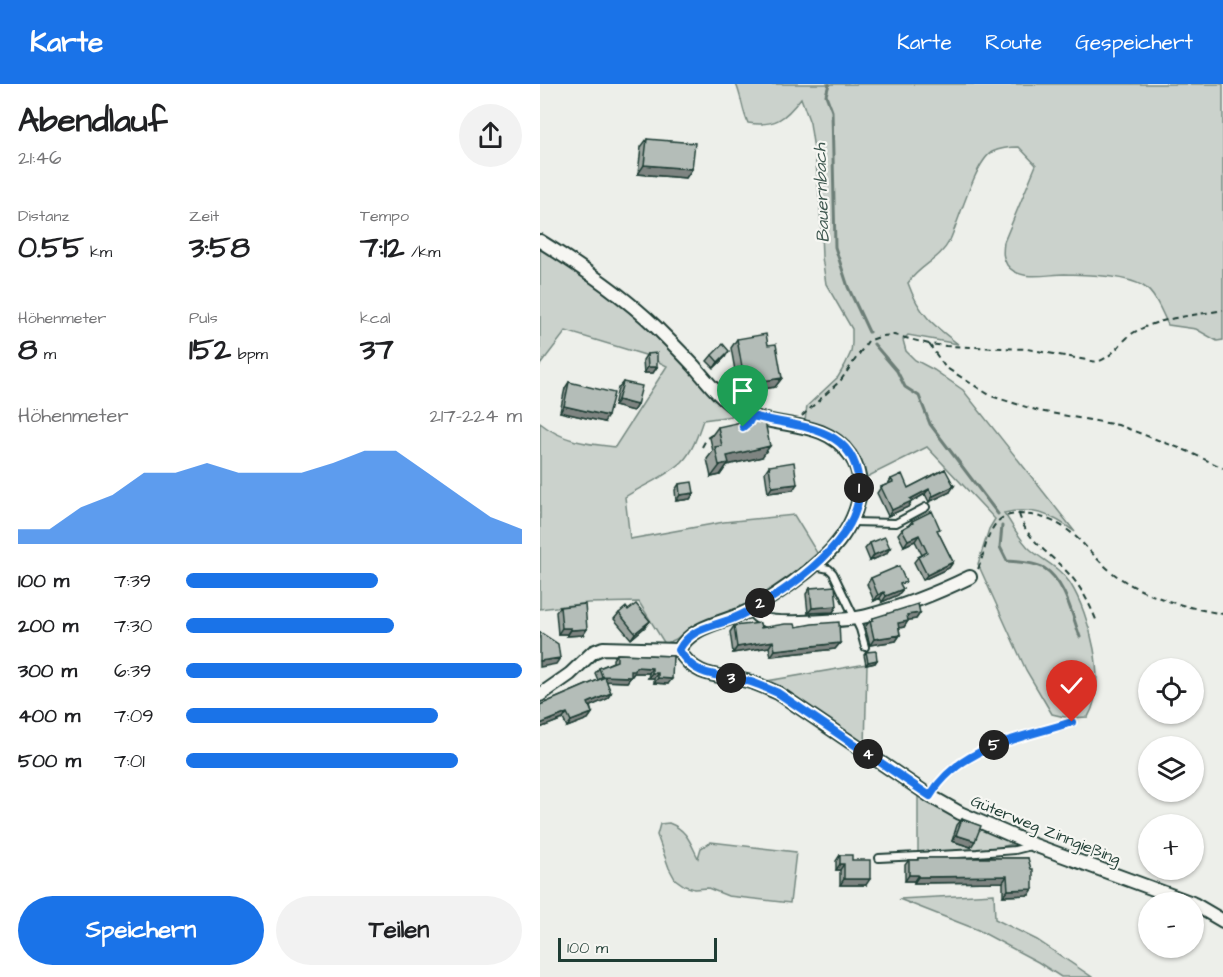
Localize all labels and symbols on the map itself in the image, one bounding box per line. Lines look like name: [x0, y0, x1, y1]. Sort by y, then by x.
water label: Bauernbach: [807, 142, 836, 243]
pin: [717, 365, 768, 427]
pin: 1: [844, 473, 874, 503]
pin: 2: [745, 588, 775, 618]
pin: [1046, 660, 1097, 722]
pin: 3: [716, 663, 746, 693]
pin: 5: [979, 730, 1009, 760]
pin: 4: [853, 739, 883, 769]
street label: Güterweg Zinngießing: [967, 790, 1124, 871]
scale bar: [558, 935, 717, 962]

